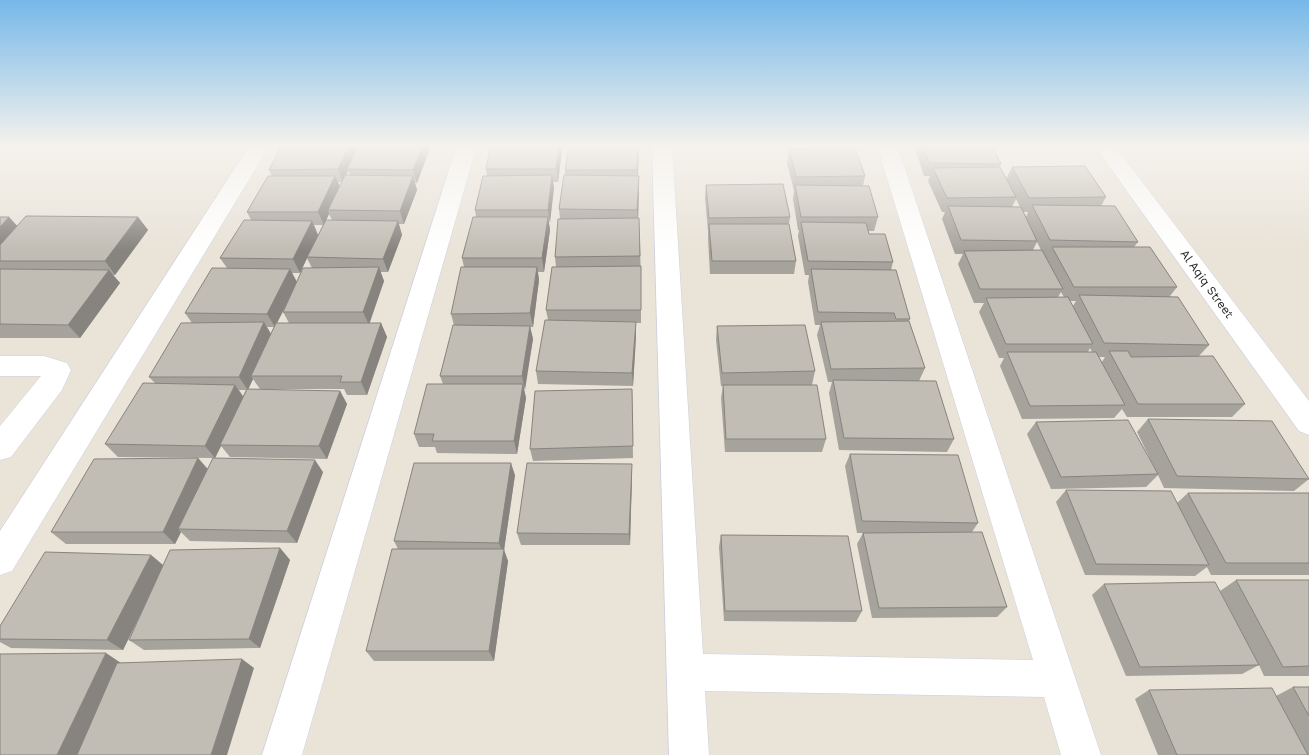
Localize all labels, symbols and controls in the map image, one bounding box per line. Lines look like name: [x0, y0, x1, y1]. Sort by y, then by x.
street label: Al Aqiq Street: [1178, 247, 1236, 321]

